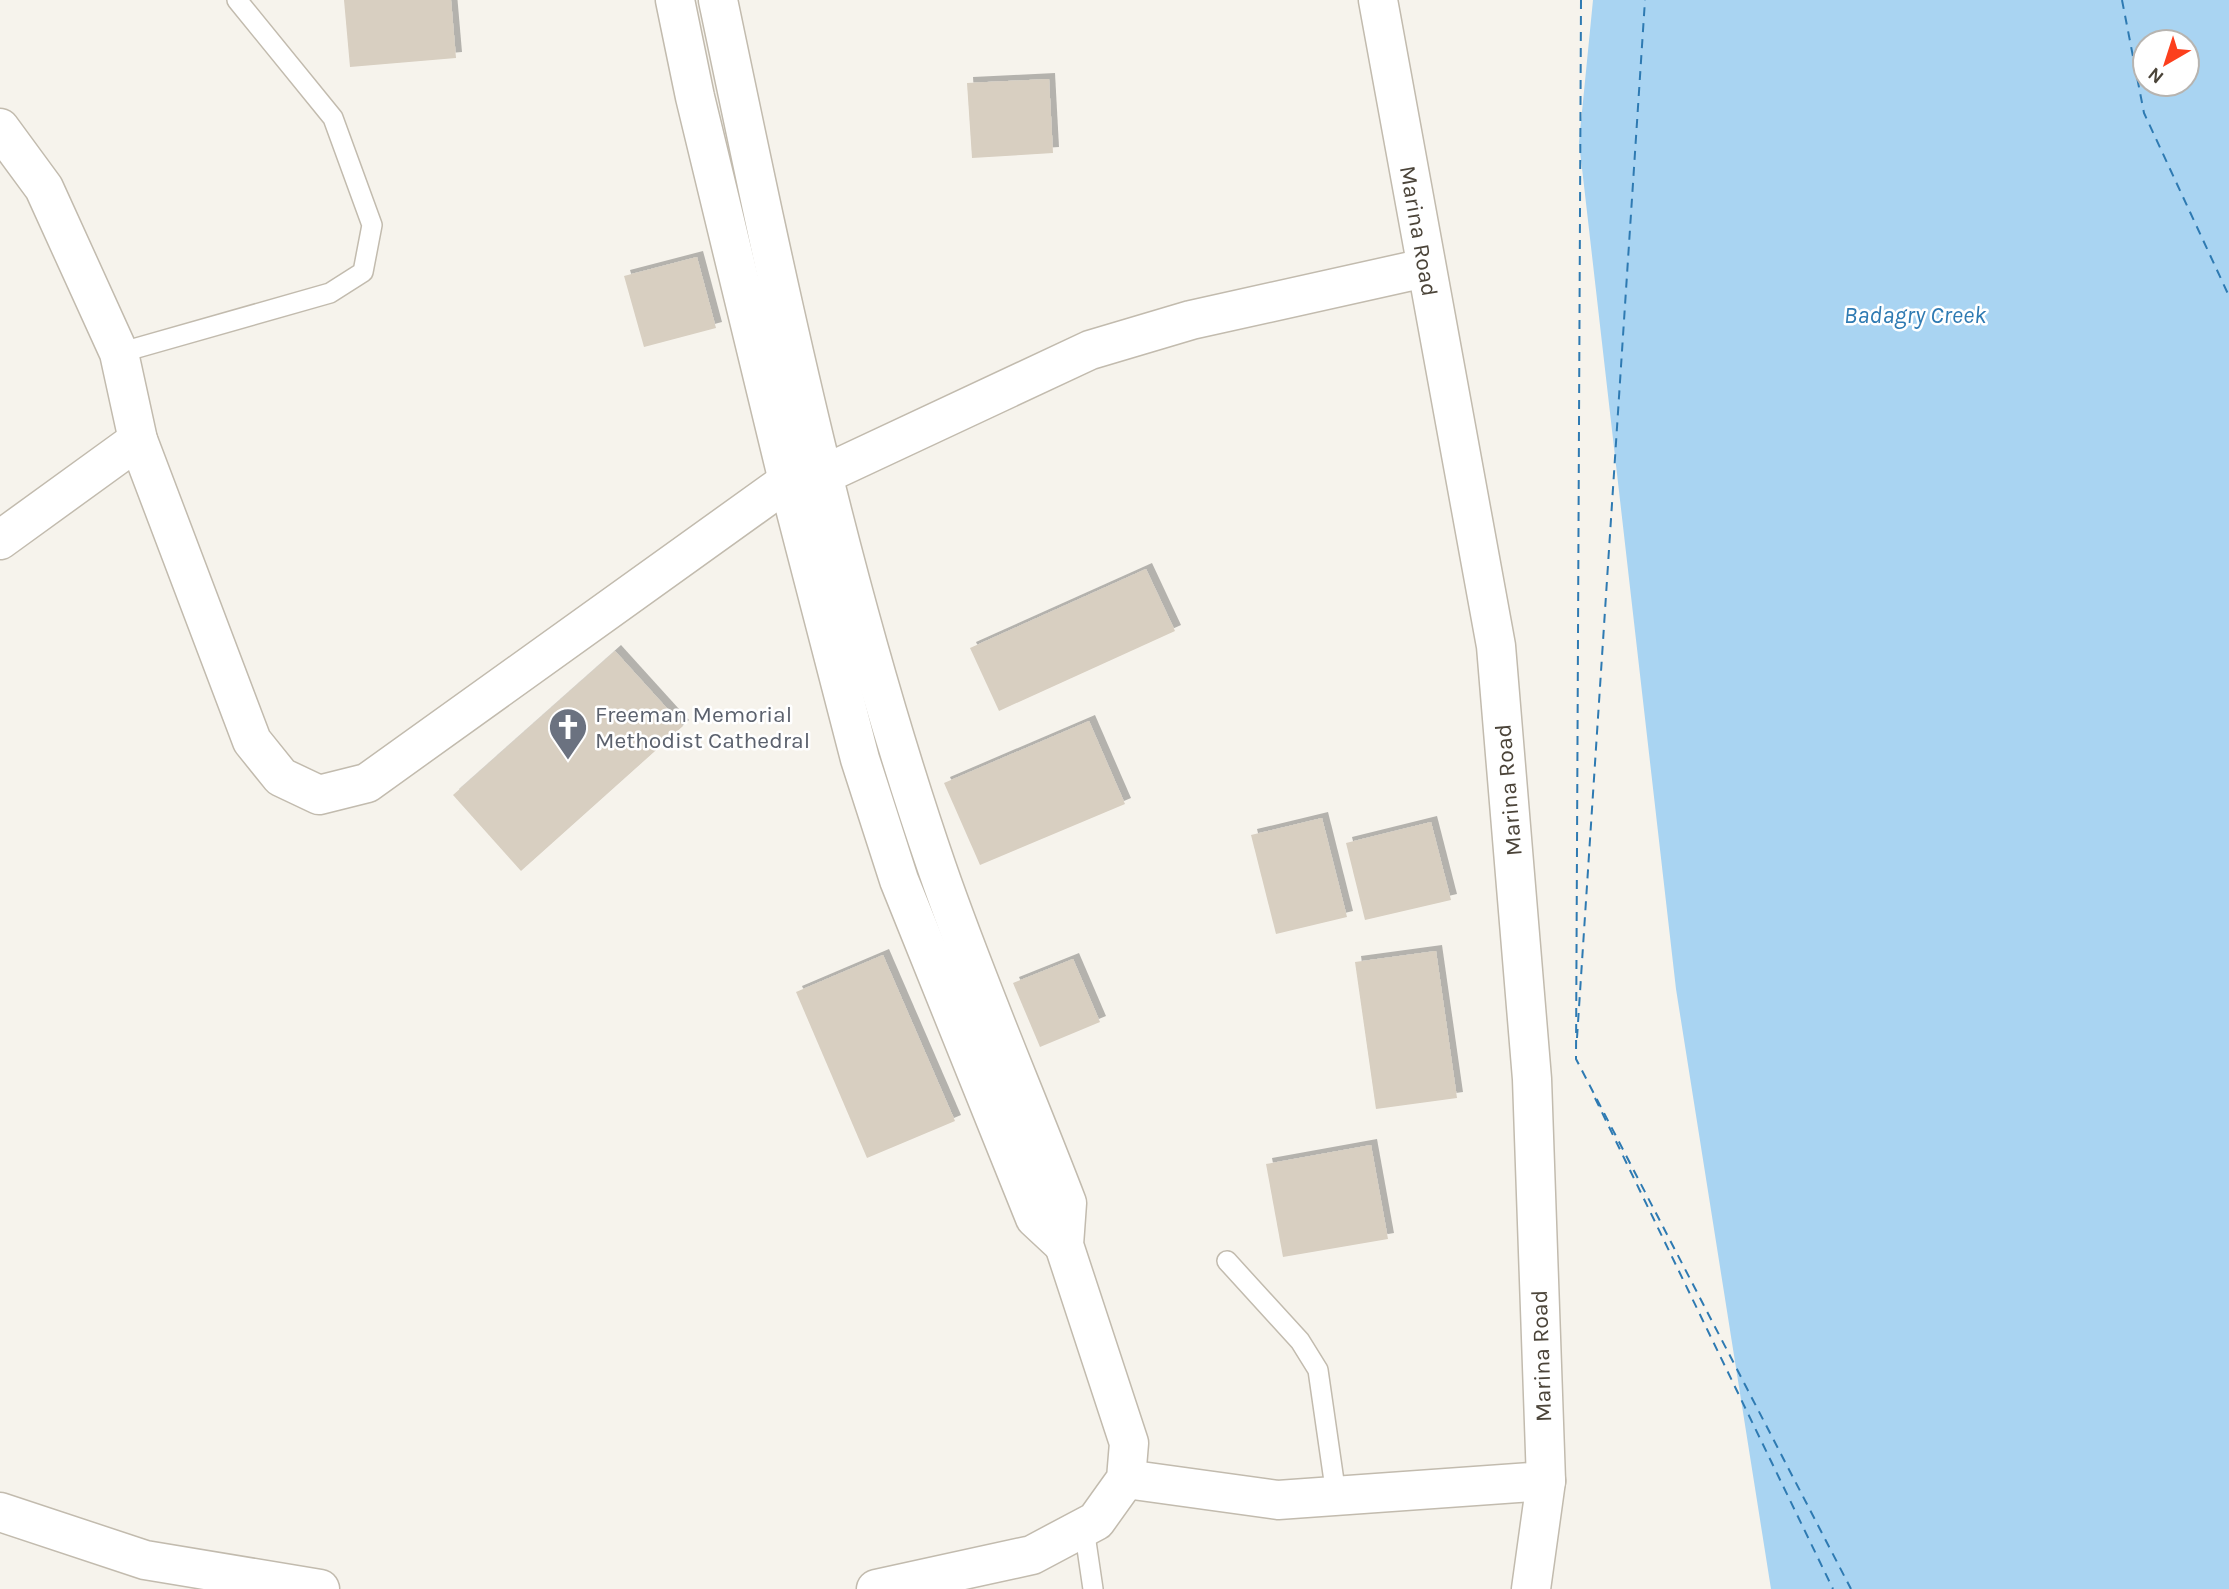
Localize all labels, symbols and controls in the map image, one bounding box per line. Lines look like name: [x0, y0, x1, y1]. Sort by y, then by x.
north arrow: [2131, 28, 2201, 98]
text: N: [2144, 63, 2168, 88]
street label: Marina Road: [1394, 164, 1443, 299]
water label: Badagry Creek: [1844, 301, 1987, 329]
place label: Freeman Memorial Methodist Cathedral: [595, 701, 810, 754]
church icon: Freeman Memorial Methodist Cathedral: [547, 706, 589, 761]
street label: Marina Road: [1489, 723, 1528, 857]
street label: Marina Road: [1526, 1289, 1557, 1423]

